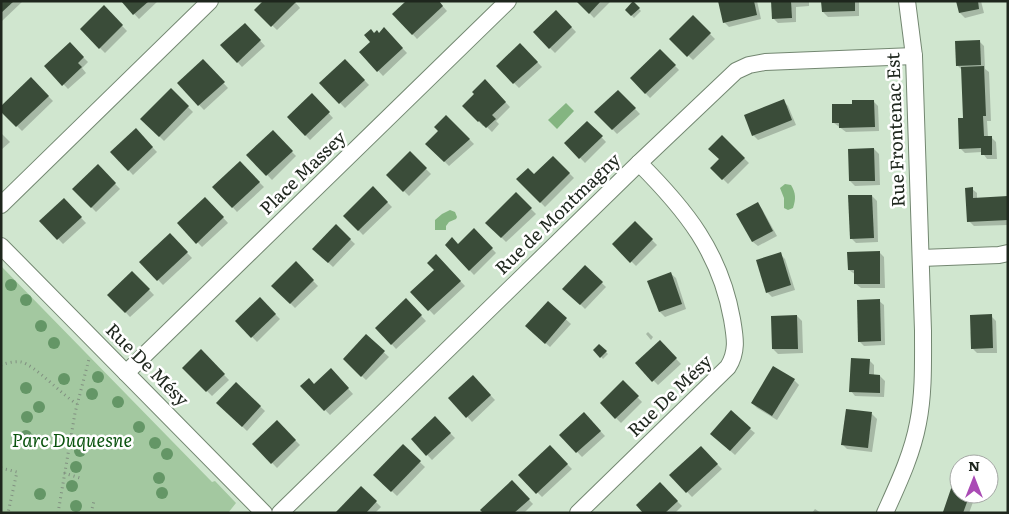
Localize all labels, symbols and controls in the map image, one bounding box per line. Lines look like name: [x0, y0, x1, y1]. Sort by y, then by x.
street label: Rue Frontenac Est: [878, 52, 911, 208]
street label: Place Massey: [253, 123, 352, 220]
street label: Rue de Montmagny: [488, 145, 626, 280]
street label: Rue De Mésy: [100, 316, 196, 412]
street label: Rue De Mésy: [621, 347, 718, 442]
park label: Parc Duquesne: [12, 426, 132, 453]
north arrow: [949, 454, 999, 504]
text: N: [968, 455, 980, 475]

